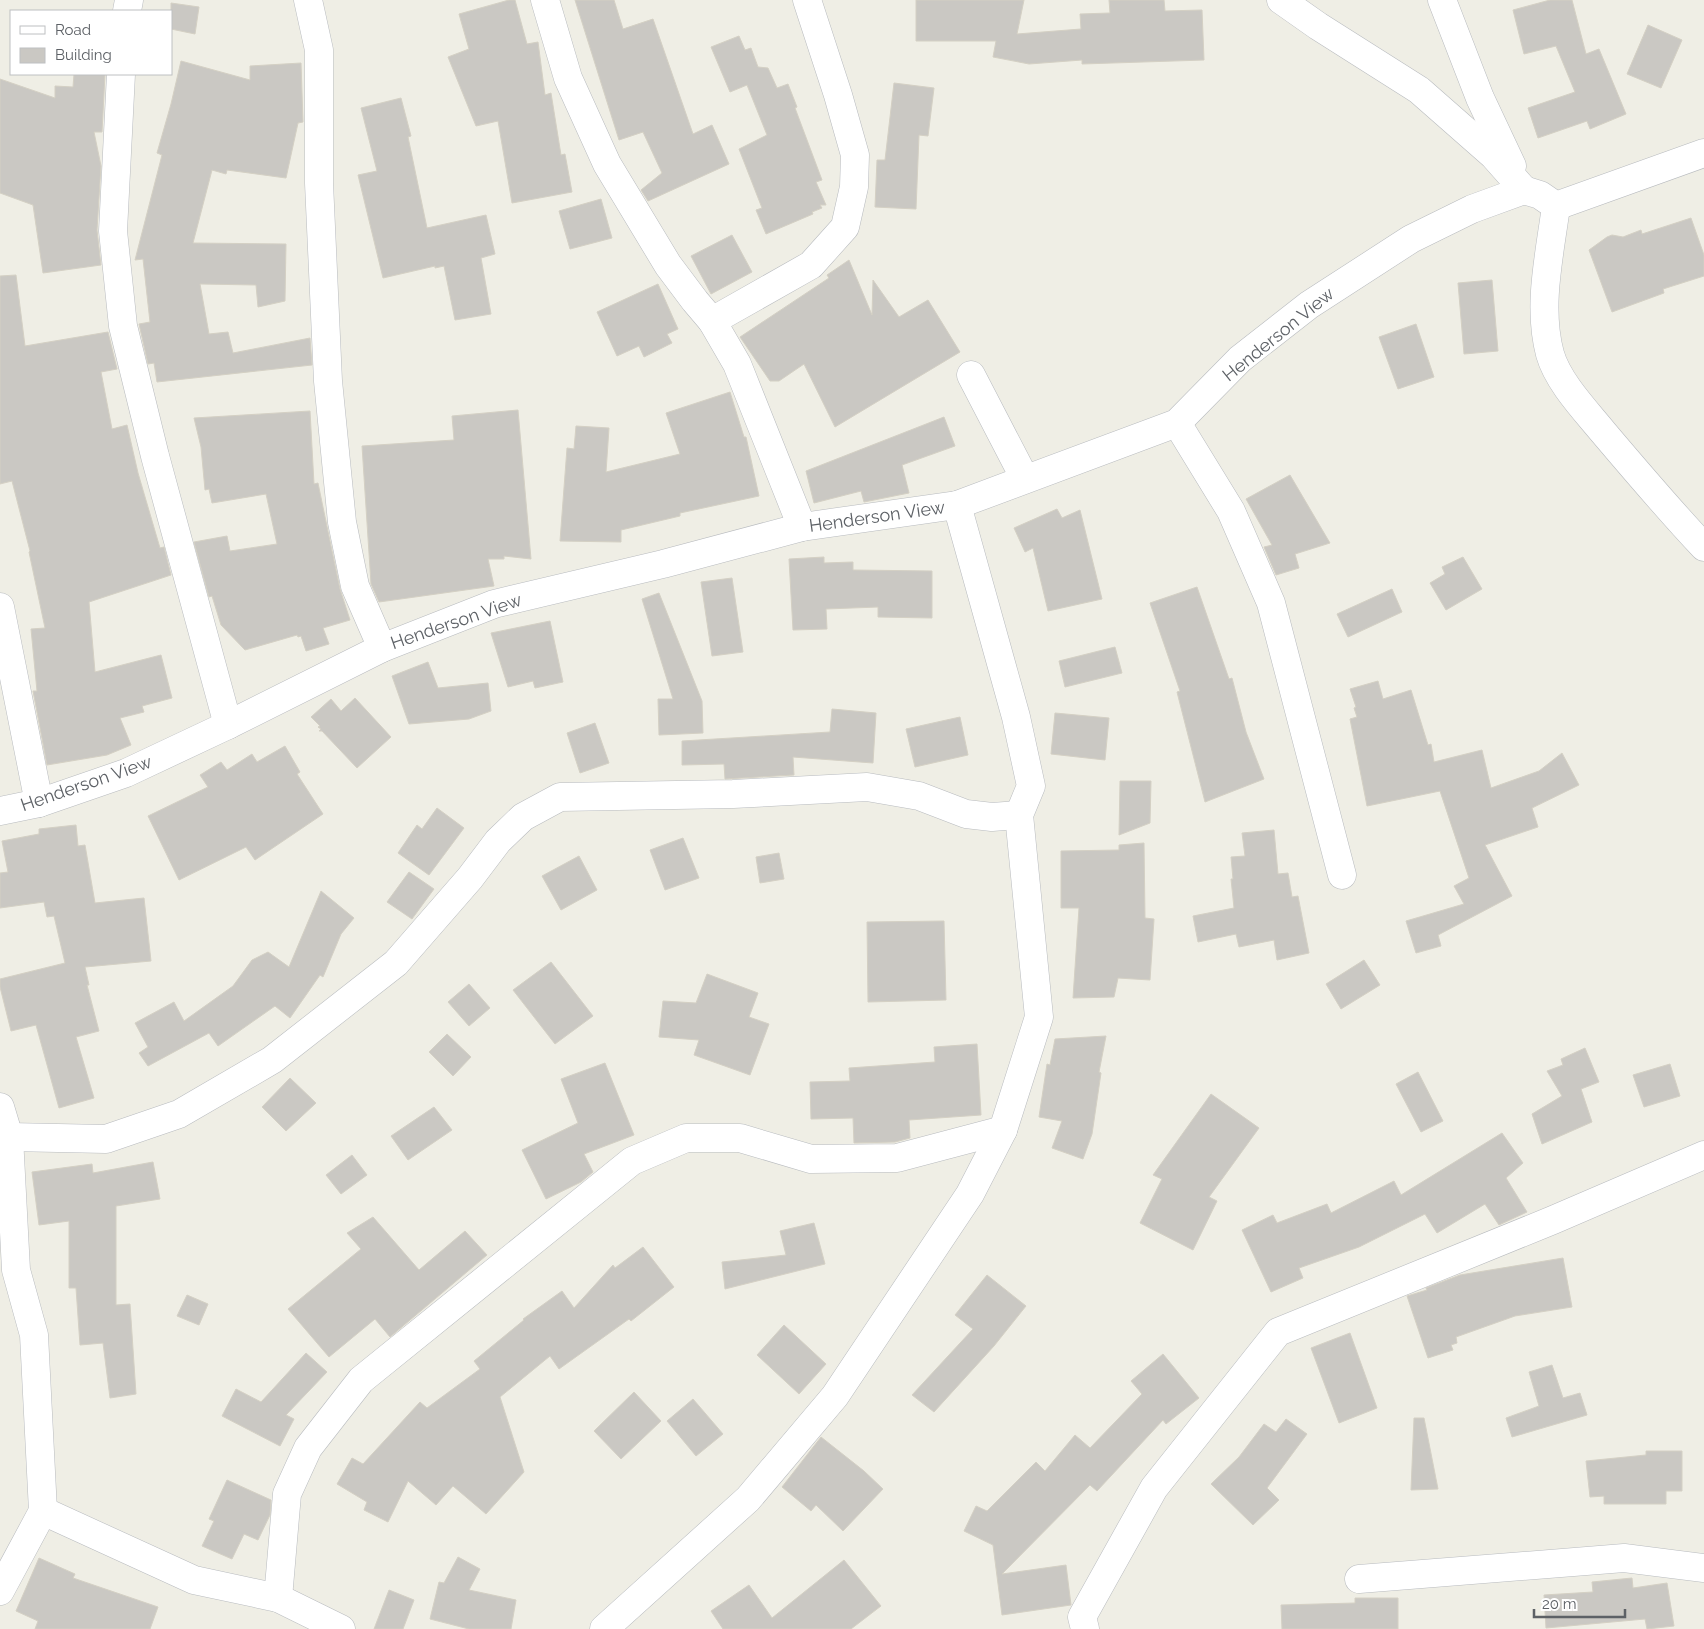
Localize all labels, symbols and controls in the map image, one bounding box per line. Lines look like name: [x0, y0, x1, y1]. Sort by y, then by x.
legend: [10, 10, 172, 75]
text: Road: [55, 21, 91, 39]
text: Building: [55, 46, 112, 64]
street label: Henderson View: [1218, 282, 1338, 385]
street label: Henderson View: [808, 496, 947, 536]
street label: Henderson View: [388, 589, 525, 653]
street label: Henderson View: [18, 751, 155, 815]
scale bar: [1534, 1586, 1625, 1618]
text: 20 m: [1542, 1595, 1577, 1613]

